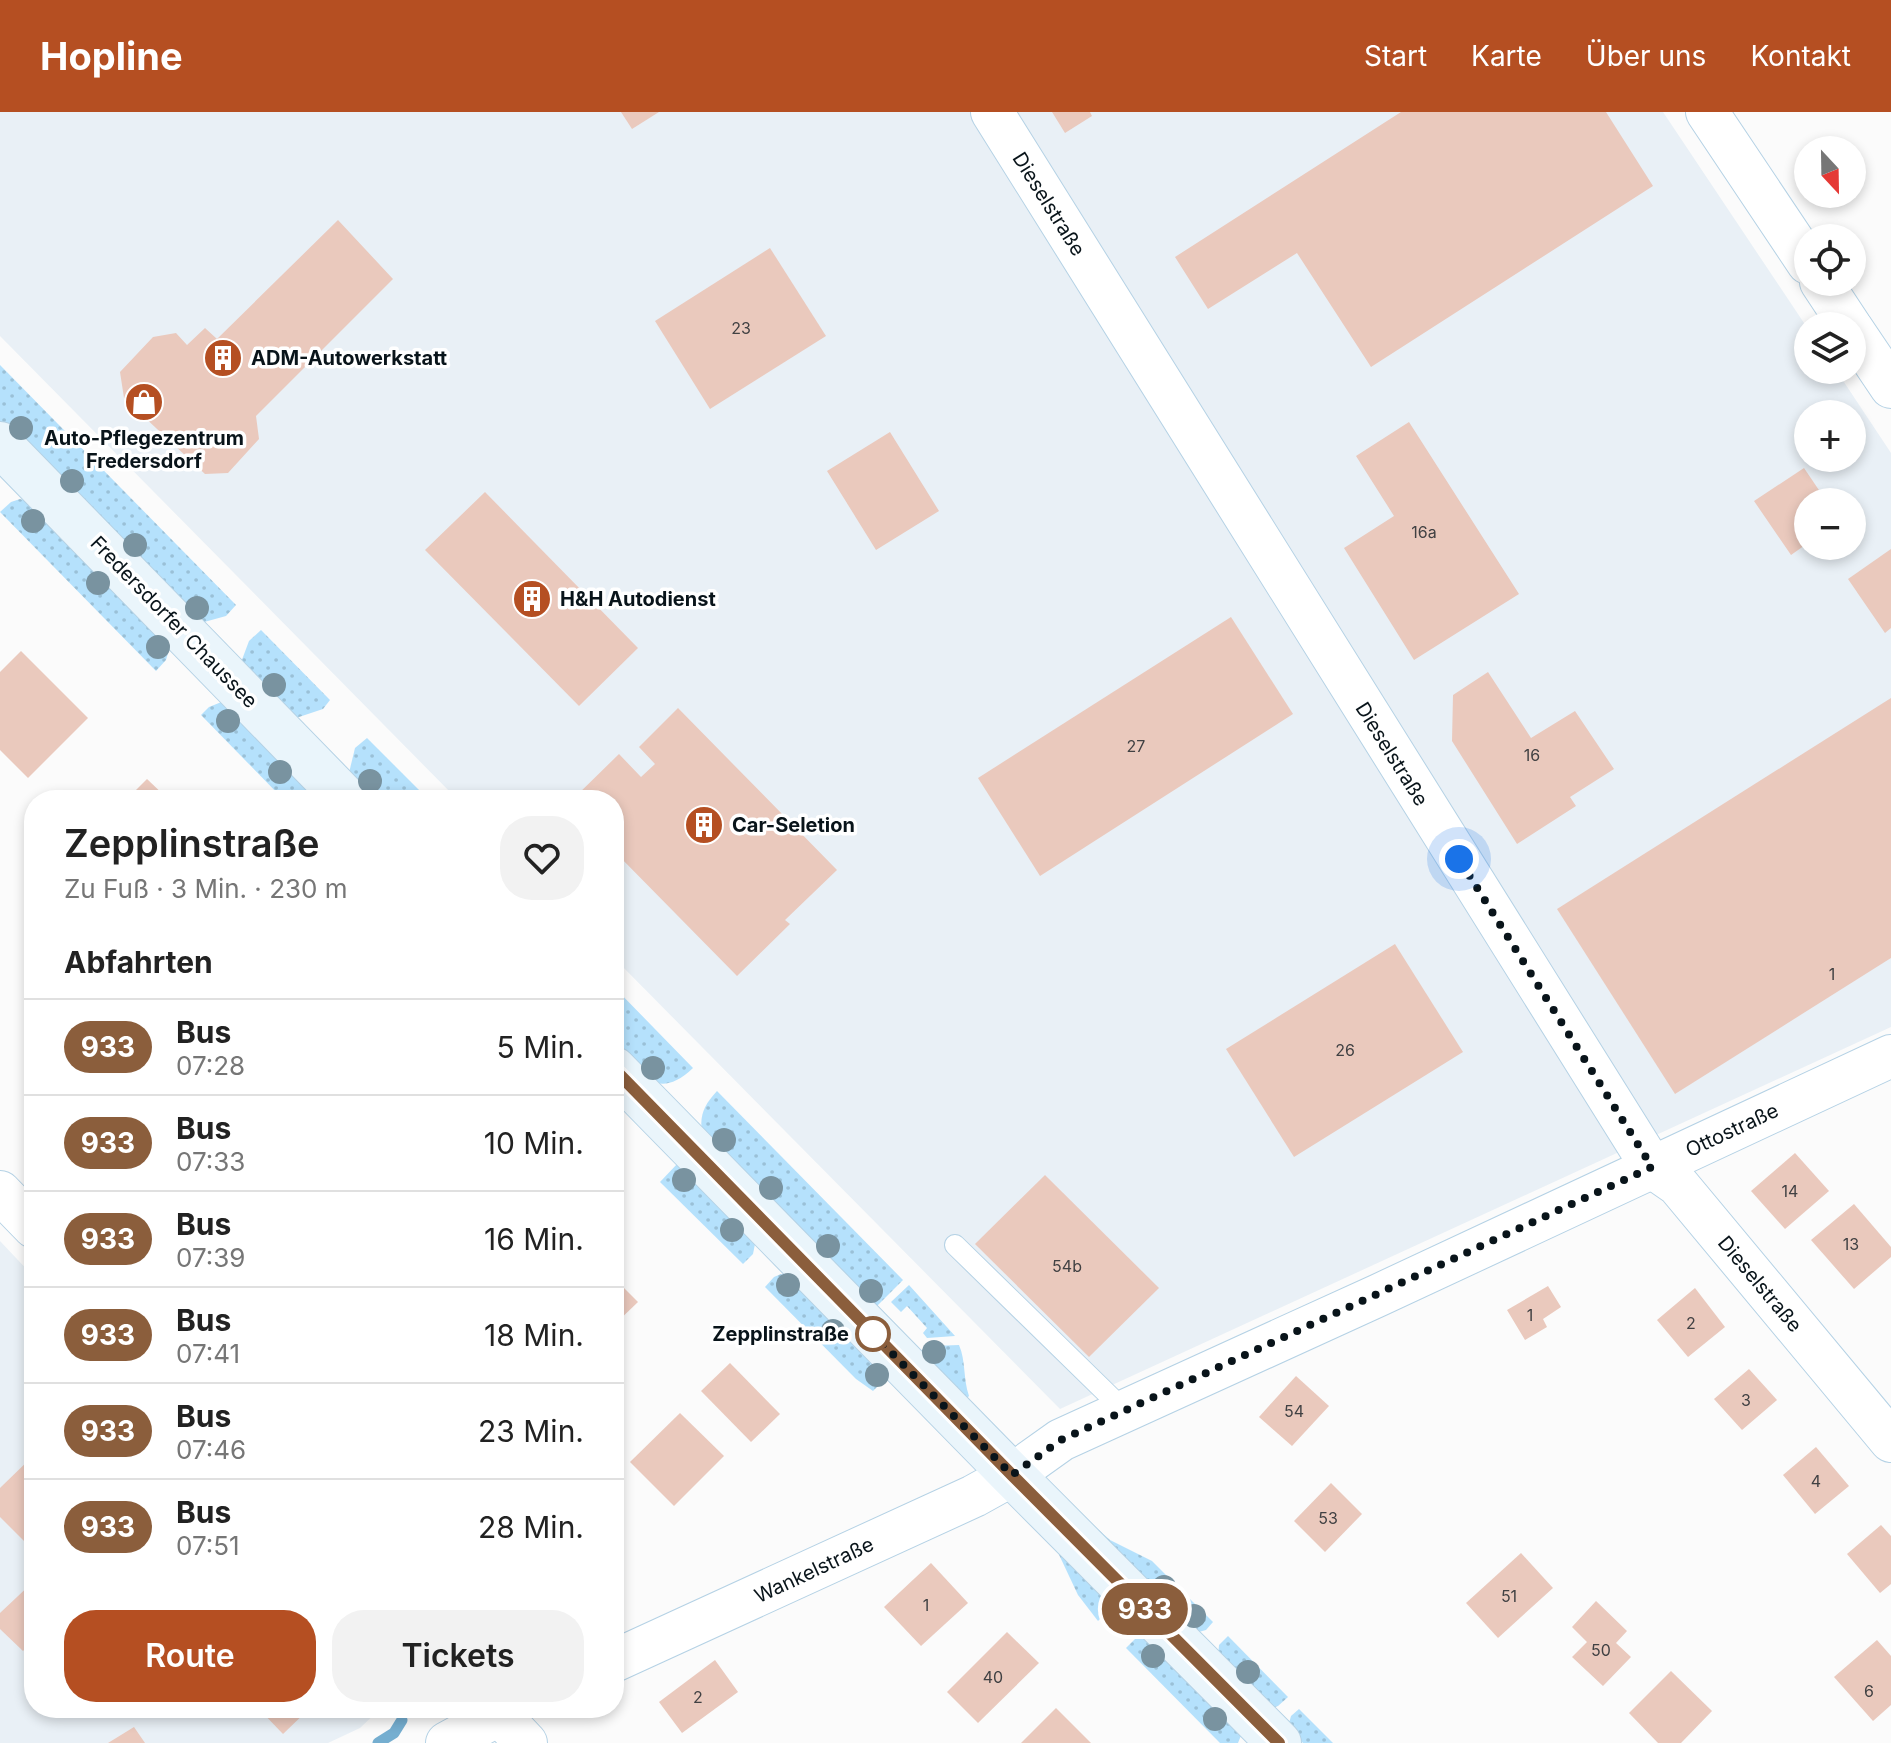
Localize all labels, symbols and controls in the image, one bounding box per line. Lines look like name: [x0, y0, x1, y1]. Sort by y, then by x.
text: Hopline: [40, 33, 183, 79]
text: Start: [1364, 39, 1427, 73]
text: Karte: [1471, 39, 1542, 73]
text: Über uns: [1586, 39, 1706, 73]
text: Kontakt: [1750, 39, 1851, 73]
north arrow: [1794, 136, 1866, 208]
map controls: [1794, 136, 1866, 560]
street label: Dieselstraße: [1008, 148, 1090, 260]
button: locate: [1794, 224, 1866, 296]
button: layers: [1794, 312, 1866, 384]
house number: 23: [731, 318, 751, 338]
building icon: ADM-Autowerkstatt: [202, 337, 244, 379]
place label: ADM-Autowerkstatt: [251, 346, 447, 370]
shop icon: Auto-Pflegezentrum Fredersdorf: [123, 381, 165, 423]
button: +: [1794, 400, 1866, 472]
place label: Auto-Pflegezentrum Fredersdorf: [44, 426, 244, 473]
button: −: [1794, 488, 1866, 560]
house number: 16a: [1411, 522, 1437, 542]
street label: Fredersdorfer Chaussee: [86, 531, 262, 713]
building icon: H&H Autodienst: [511, 578, 553, 620]
place label: H&H Autodienst: [560, 587, 716, 611]
street label: Dieselstraße: [1351, 698, 1433, 810]
house number: 27: [1127, 736, 1145, 756]
house number: 16: [1524, 745, 1540, 765]
building icon: Car-Seletion: [683, 804, 725, 846]
place label: Car-Seletion: [732, 813, 855, 837]
button: heart: [500, 816, 584, 900]
text: Zepplinstraße: [64, 820, 320, 866]
your location: [1439, 839, 1479, 879]
text: Zu Fuß · 3 Min. · 230 m: [64, 873, 348, 904]
text: Abfahrten: [64, 944, 213, 980]
house number: 1: [1829, 964, 1835, 984]
text: Bus: [176, 1014, 231, 1050]
text: 5 Min.: [497, 1029, 584, 1065]
text: 933: [81, 1030, 135, 1064]
house number: 26: [1335, 1040, 1355, 1060]
text: 07:28: [176, 1050, 245, 1081]
street label: Ottostraße: [1682, 1098, 1782, 1162]
text: Bus: [176, 1110, 231, 1146]
text: 10 Min.: [484, 1125, 584, 1161]
text: 933: [81, 1126, 135, 1160]
text: 07:33: [176, 1146, 245, 1177]
house number: 14: [1782, 1181, 1798, 1201]
text: Bus: [176, 1206, 231, 1242]
text: 16 Min.: [484, 1221, 584, 1257]
text: 933: [81, 1222, 135, 1256]
street label: Dieselstraße: [1713, 1231, 1807, 1337]
house number: 13: [1843, 1234, 1859, 1254]
text: 07:39: [176, 1242, 245, 1273]
house number: 54b: [1052, 1256, 1082, 1276]
text: Bus: [176, 1302, 231, 1338]
house number: 1: [1527, 1305, 1533, 1325]
house number: 2: [1686, 1313, 1696, 1333]
text: 18 Min.: [484, 1317, 584, 1353]
marker: Zepplinstraße: [856, 1317, 890, 1351]
text: 933: [81, 1318, 135, 1352]
place label: Zepplinstraße: [712, 1322, 849, 1346]
text: 07:41: [176, 1338, 240, 1369]
house number: 3: [1741, 1390, 1751, 1410]
text: Bus: [176, 1398, 231, 1434]
house number: 54: [1284, 1401, 1304, 1421]
text: 23 Min.: [478, 1413, 584, 1449]
text: 933: [81, 1414, 135, 1448]
text: 07:46: [176, 1434, 246, 1465]
house number: 4: [1811, 1471, 1821, 1491]
text: Bus: [176, 1494, 231, 1530]
house number: 53: [1318, 1508, 1338, 1528]
text: 28 Min.: [478, 1509, 584, 1545]
text: 933: [81, 1510, 135, 1544]
text: 07:51: [176, 1530, 240, 1561]
street label: Wankelstraße: [751, 1532, 877, 1608]
line badge: 933: [1099, 1583, 1191, 1635]
house number: 51: [1501, 1586, 1517, 1606]
text: 933: [1118, 1592, 1172, 1626]
house number: 1: [923, 1595, 929, 1615]
button: Route: [64, 1610, 316, 1702]
button: Tickets: [332, 1610, 584, 1702]
house number: 50: [1591, 1640, 1611, 1660]
house number: 40: [983, 1667, 1003, 1687]
house number: 6: [1864, 1681, 1874, 1701]
house number: 2: [693, 1687, 703, 1707]

